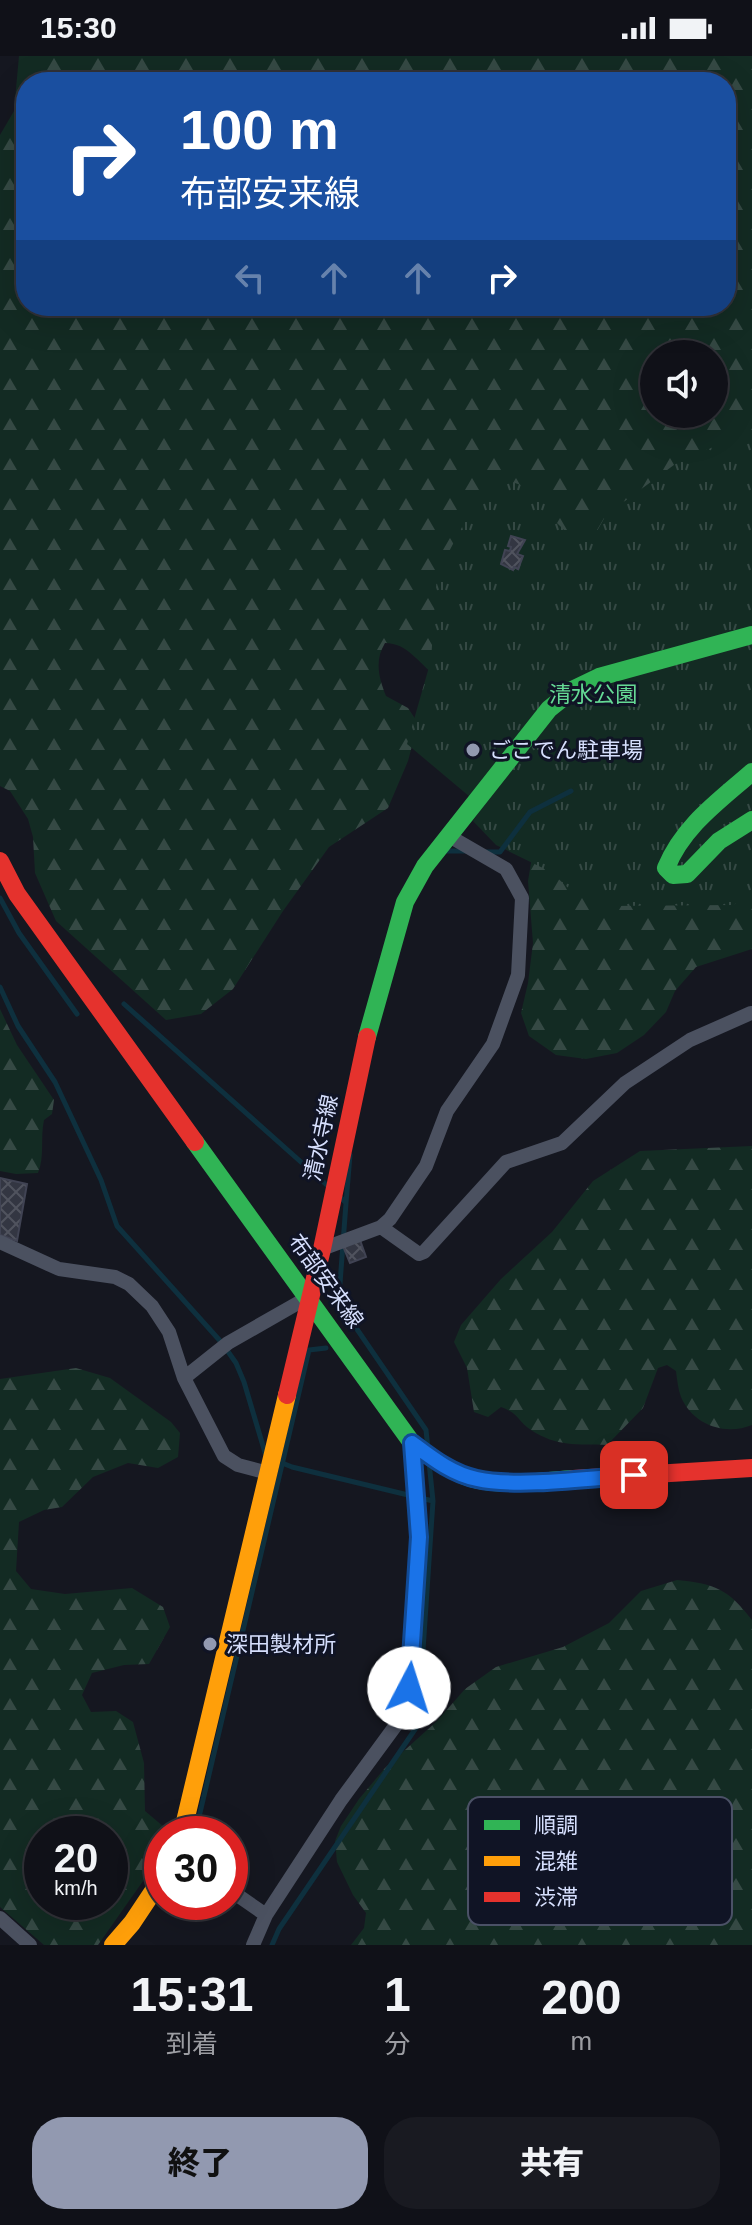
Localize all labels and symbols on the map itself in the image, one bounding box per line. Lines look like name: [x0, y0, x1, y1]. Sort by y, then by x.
park label: 清水公園: [549, 682, 637, 707]
place label: ごこでん駐車場: [489, 738, 643, 763]
marker: ごこでん駐車場: [464, 741, 482, 759]
street label: 清水寺線: [300, 1092, 342, 1184]
street label: 布部安来線: [284, 1229, 368, 1333]
pin: [600, 1441, 668, 1509]
place label: 深田製材所: [226, 1632, 336, 1657]
marker: 深田製材所: [201, 1635, 219, 1653]
position arrow: [367, 1646, 451, 1730]
legend: [468, 1797, 732, 1925]
text: 順調: [534, 1813, 578, 1838]
speed limit sign: 30: [144, 1816, 248, 1920]
text: 混雑: [534, 1849, 578, 1874]
text: 渋滞: [534, 1885, 578, 1910]

